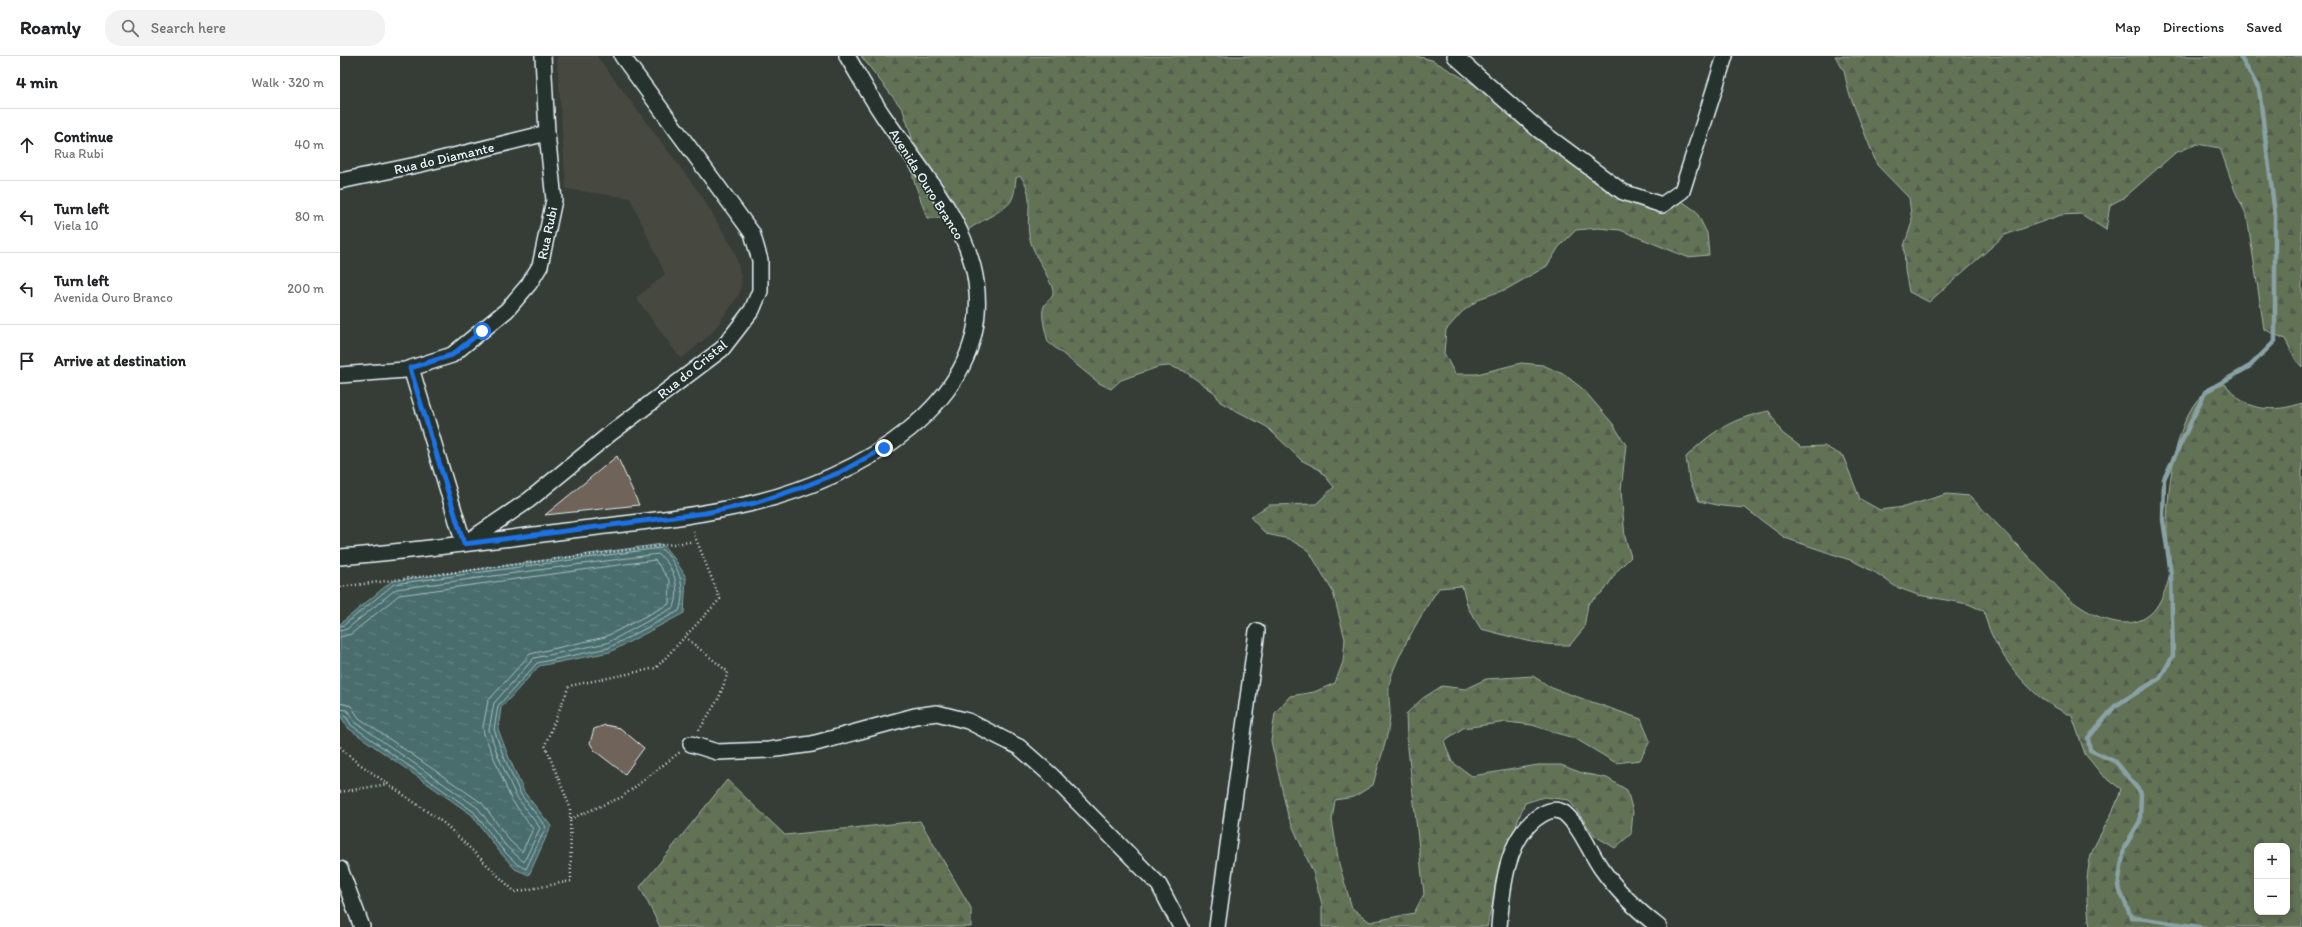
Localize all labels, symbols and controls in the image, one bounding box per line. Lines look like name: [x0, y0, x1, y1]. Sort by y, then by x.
search box: [105, 10, 385, 46]
text: Roamly: [20, 16, 81, 39]
icon: search: [119, 17, 141, 39]
text: Search here: [151, 19, 226, 37]
text: Map: [2115, 19, 2141, 36]
text: Directions: [2163, 19, 2224, 36]
text: Saved: [2246, 19, 2282, 36]
text: 4 min: [16, 72, 58, 92]
text: Walk · 320 m: [252, 75, 324, 90]
street label: Avenida Ouro Branco: [885, 125, 968, 243]
text: Continue: [54, 128, 113, 146]
icon: ahead: [16, 134, 38, 156]
text: 40 m: [294, 137, 324, 152]
street label: Rua do Diamante: [392, 139, 496, 178]
text: Rua Rubi: [54, 146, 104, 161]
text: Turn left: [54, 200, 109, 218]
street label: Rua Rubi: [534, 205, 561, 261]
icon: left: [16, 206, 38, 228]
text: 80 m: [295, 209, 324, 224]
text: Viela 10: [54, 218, 99, 233]
text: Turn left: [54, 272, 109, 290]
icon: left: [16, 278, 38, 300]
text: 200 m: [287, 281, 324, 296]
text: Avenida Ouro Branco: [54, 290, 173, 305]
route start: [473, 322, 491, 340]
street label: Rua do Cristal: [654, 336, 731, 403]
icon: arrive: [16, 350, 38, 372]
text: Arrive at destination: [54, 352, 186, 370]
route end: [875, 439, 893, 457]
map controls: [2254, 843, 2290, 915]
button: +: [2254, 843, 2290, 879]
button: −: [2254, 879, 2290, 915]

